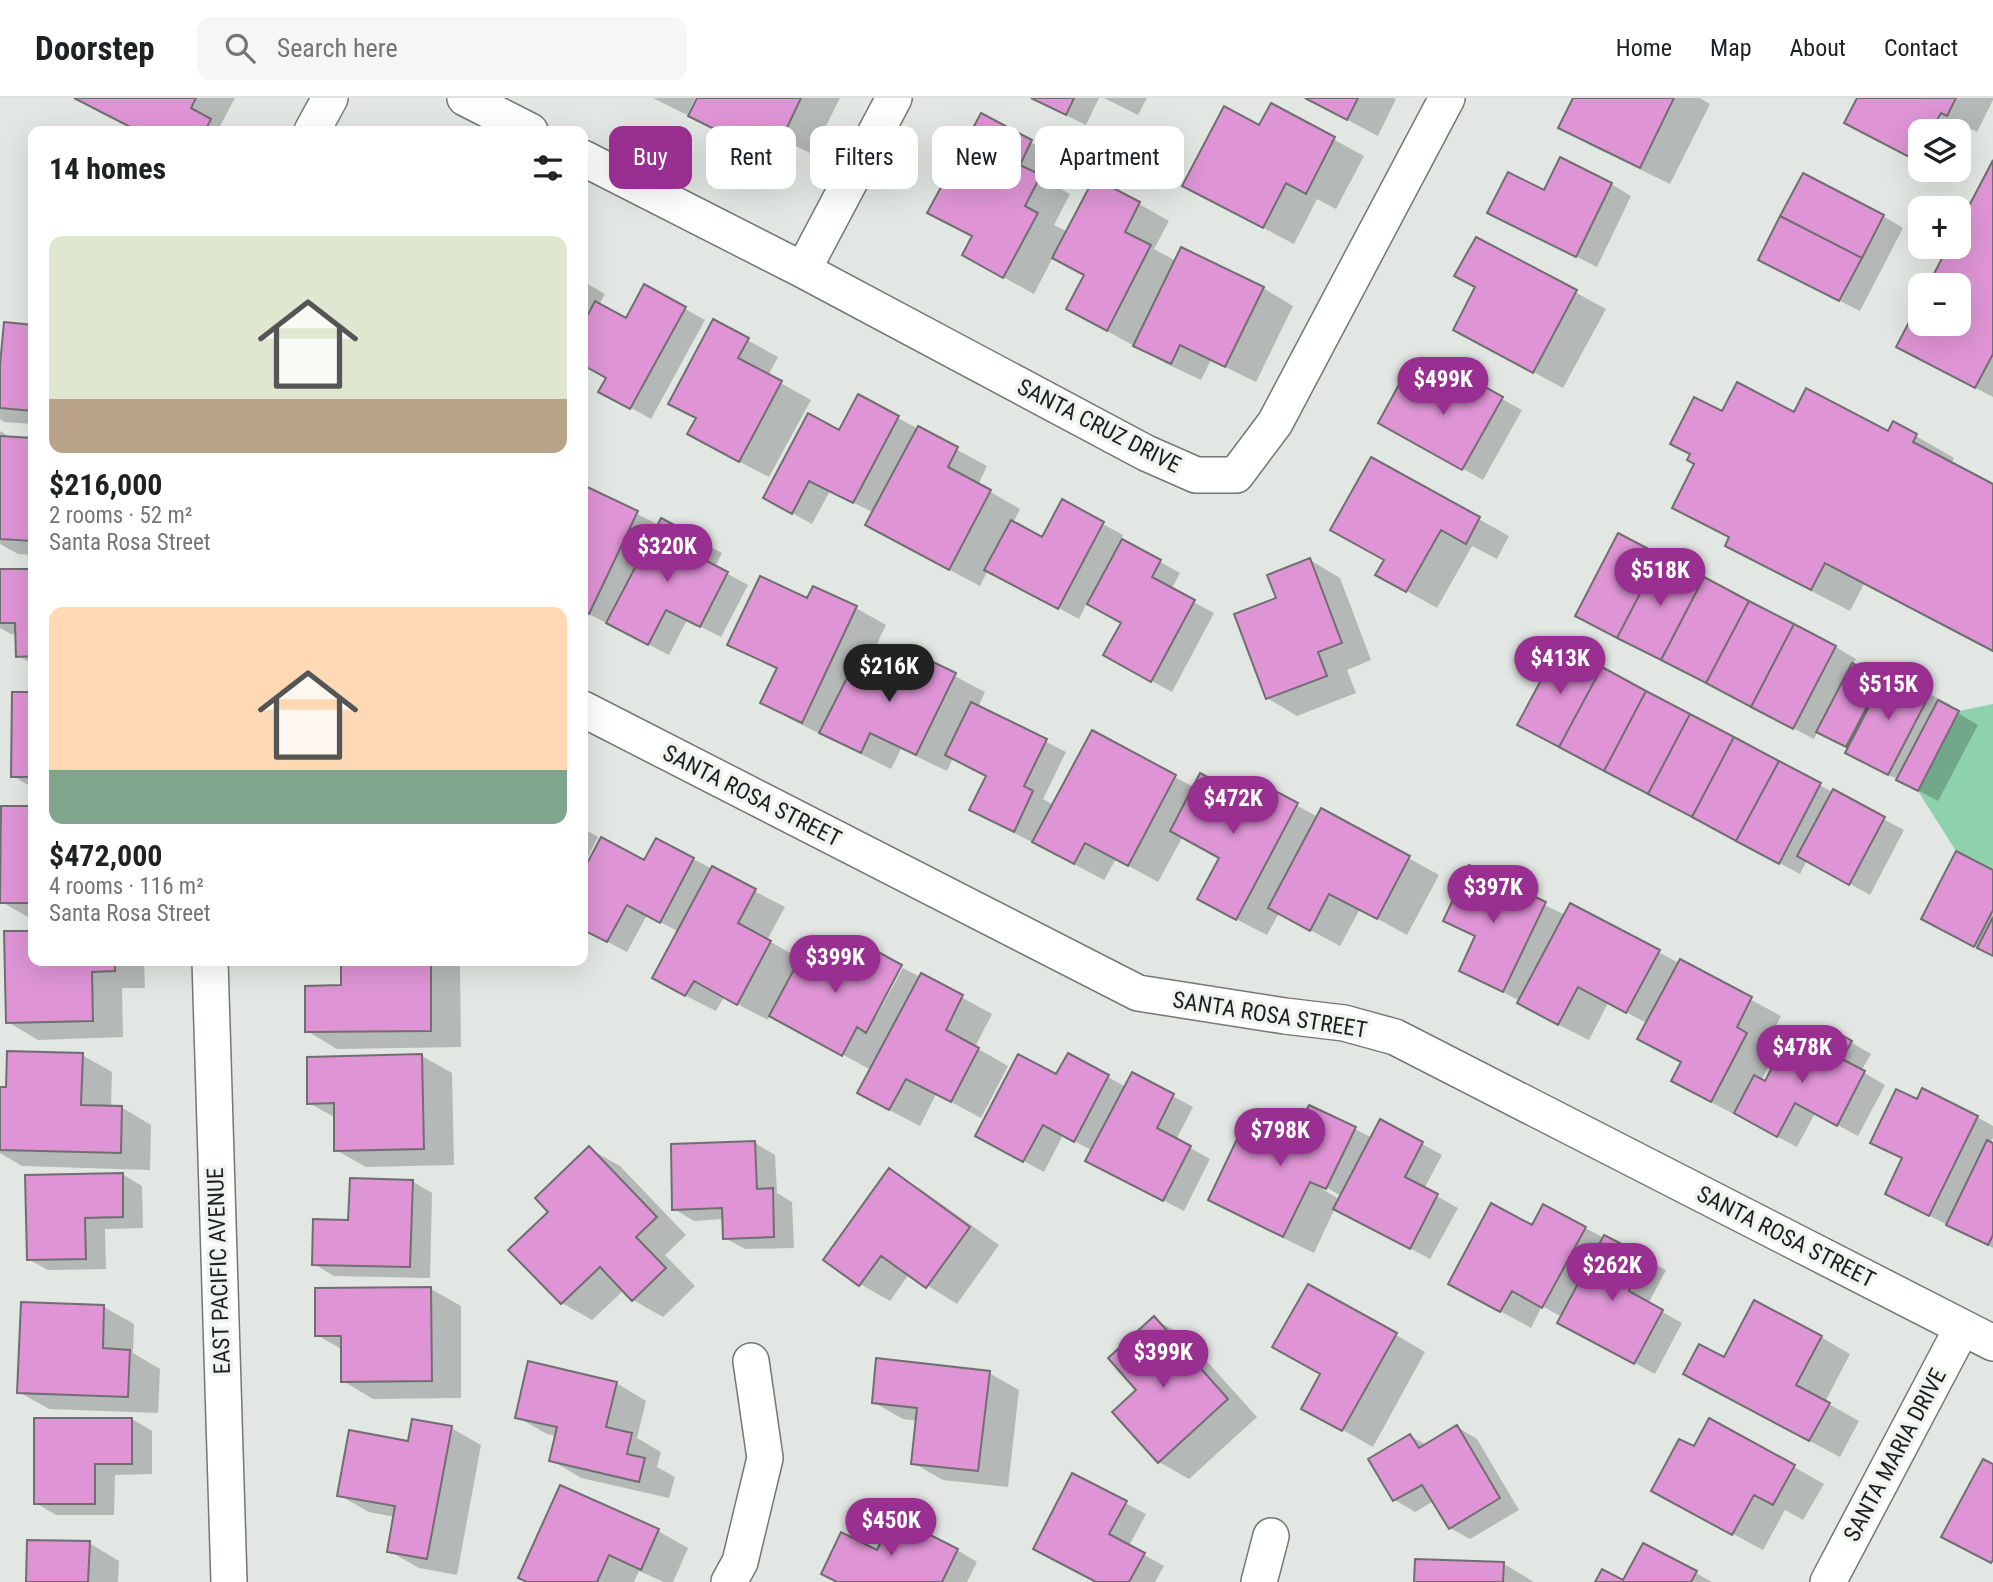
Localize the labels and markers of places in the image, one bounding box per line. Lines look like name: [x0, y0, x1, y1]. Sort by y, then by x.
pin: $499K: [1394, 358, 1492, 417]
pin: $320K: [618, 524, 716, 584]
pin: $518K: [1611, 548, 1709, 608]
pin: $413K: [1511, 636, 1609, 696]
pin: $216K: [840, 644, 938, 704]
pin: $515K: [1839, 662, 1937, 722]
pin: $472K: [1184, 776, 1282, 836]
pin: $397K: [1444, 866, 1542, 925]
pin: $399K: [786, 936, 884, 995]
pin: $478K: [1753, 1026, 1851, 1085]
pin: $798K: [1231, 1108, 1329, 1168]
pin: $262K: [1563, 1244, 1661, 1303]
pin: $399K: [1114, 1330, 1212, 1390]
pin: $450K: [842, 1498, 940, 1558]

